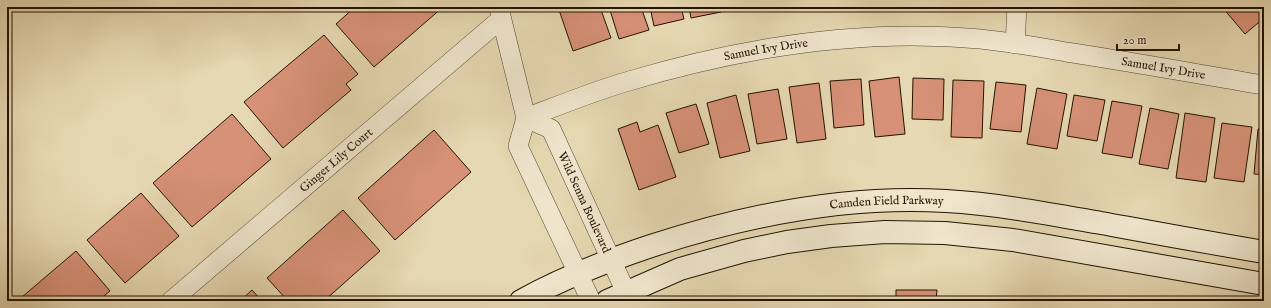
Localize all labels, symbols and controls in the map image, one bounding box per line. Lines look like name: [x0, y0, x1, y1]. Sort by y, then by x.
scale bar: [1117, 26, 1179, 52]
text: 20 m: [1123, 33, 1146, 48]
street label: Samuel Ivy Drive: [722, 35, 809, 64]
street label: Samuel Ivy Drive: [1120, 53, 1207, 83]
street label: Ginger Lily Court: [296, 125, 376, 195]
street label: Wild Senna Boulevard: [555, 149, 615, 256]
street label: Camden Field Parkway: [829, 192, 944, 212]

